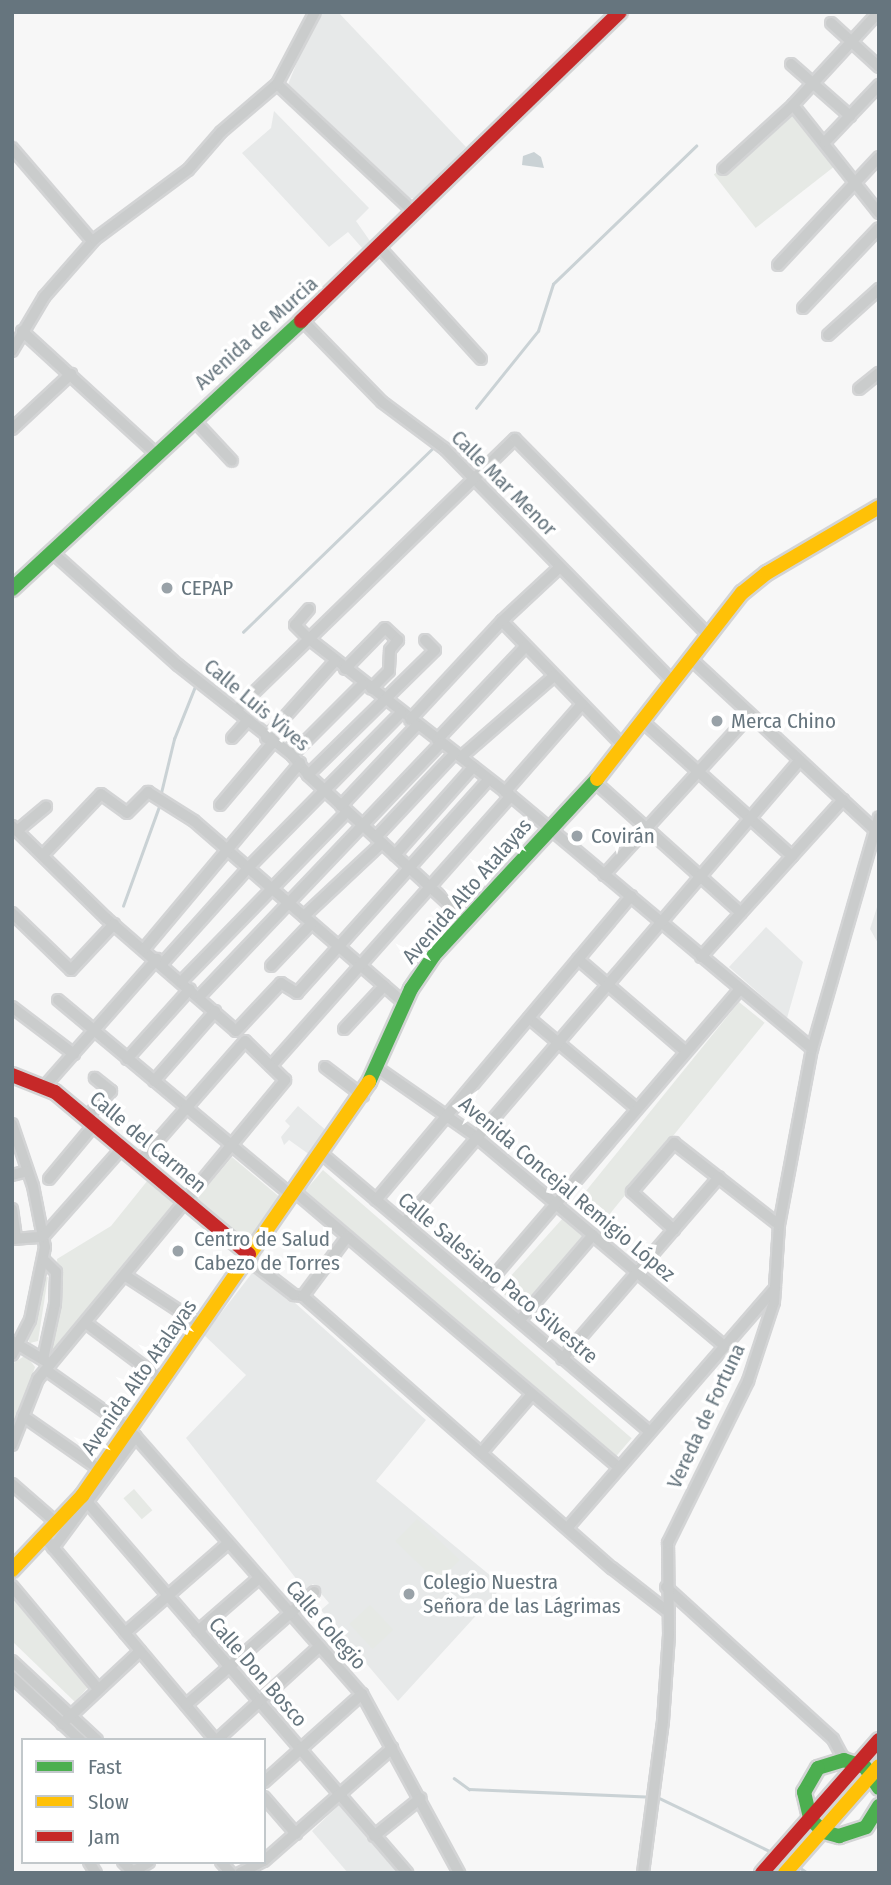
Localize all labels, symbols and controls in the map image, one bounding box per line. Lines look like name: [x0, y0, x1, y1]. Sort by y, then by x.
street label: Avenida de Murcia: [189, 271, 323, 395]
street label: Calle Mar Menor: [446, 425, 562, 541]
place label: CEPAP: [181, 575, 233, 601]
marker: CEPAP: [159, 580, 175, 596]
street label: Calle Luis Vives: [199, 653, 315, 757]
place label: Merca Chino: [731, 708, 836, 734]
marker: Merca Chino: [709, 713, 725, 729]
street label: Avenida Alto Atalayas: [397, 813, 537, 969]
place label: Covirán: [591, 823, 655, 849]
marker: Covirán: [569, 828, 585, 844]
street label: Calle del Carmen: [85, 1086, 211, 1198]
street label: Avenida Concejal Remigio López: [454, 1091, 680, 1287]
street label: Calle Salesiano Paco Silvestre: [393, 1187, 603, 1369]
place label: Centro de Salud Cabezo de Torres: [194, 1226, 340, 1276]
marker: Centro de Salud Cabezo de Torres: [168, 1241, 188, 1261]
street label: Avenida Alto Atalayas: [76, 1294, 202, 1460]
street label: Vereda de Fortuna: [661, 1340, 751, 1492]
place label: Colegio Nuestra Señora de las Lágrimas: [423, 1569, 621, 1619]
street label: Calle Colegio: [280, 1575, 372, 1675]
marker: Colegio Nuestra Señora de las Lágrimas: [401, 1586, 417, 1602]
street label: Calle Don Bosco: [203, 1612, 313, 1732]
legend: [21, 1738, 266, 1864]
text: Fast: [88, 1754, 122, 1780]
text: Slow: [88, 1789, 129, 1815]
text: Jam: [88, 1824, 120, 1850]

